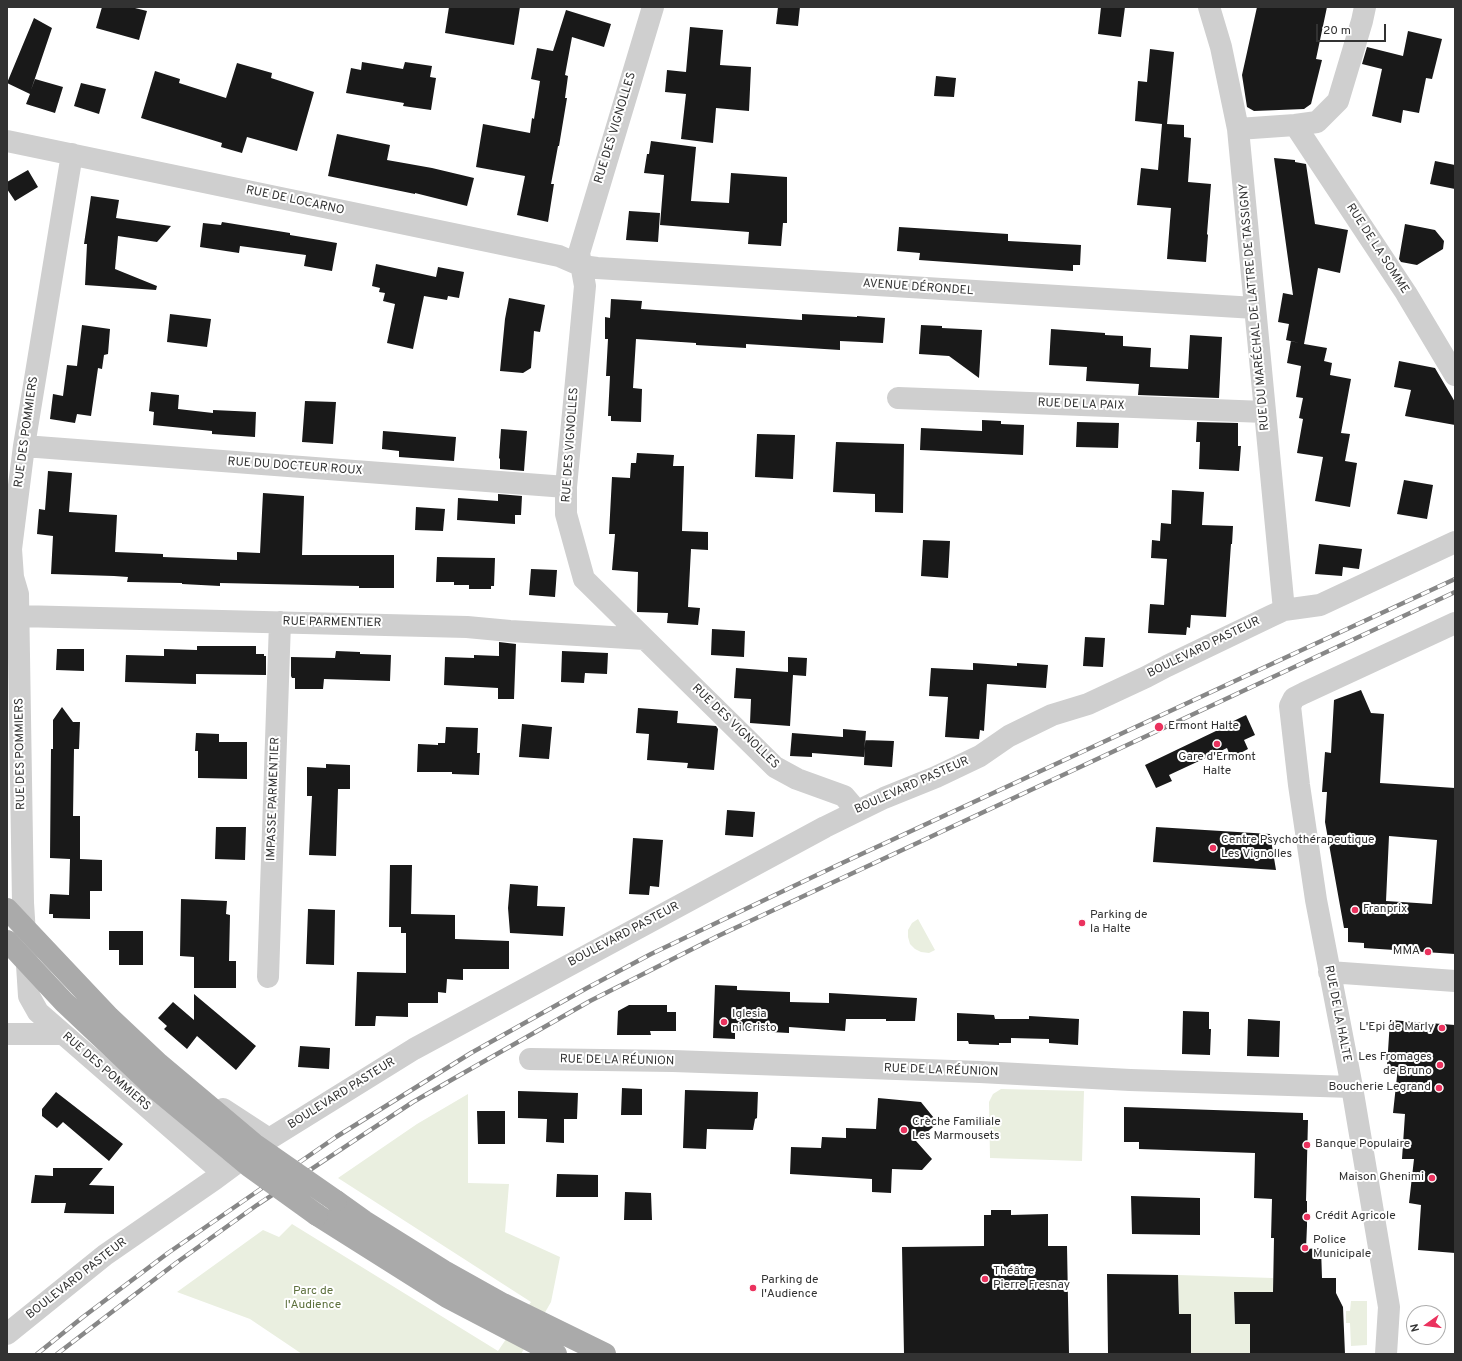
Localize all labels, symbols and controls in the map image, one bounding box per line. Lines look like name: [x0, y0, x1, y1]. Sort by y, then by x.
scale bar: [1318, 16, 1388, 42]
text: 20 m: [1323, 23, 1351, 39]
street label: RUE DES VIGNOLLES: [592, 71, 640, 185]
street label: RUE DU MARÉCHAL DE LATTRE DE TASSIGNY: [1237, 183, 1273, 431]
street label: RUE DE LOCARNO: [244, 184, 346, 218]
street label: RUE DE LA SOMME: [1343, 201, 1411, 297]
street label: AVENUE DÉRONDEL: [862, 277, 974, 299]
street label: RUE DES POMMIERS: [12, 375, 42, 489]
street label: RUE DES VIGNOLLES: [560, 387, 582, 503]
street label: RUE DE LA PAIX: [1037, 396, 1125, 414]
street label: RUE DU DOCTEUR ROUX: [227, 455, 363, 479]
street label: BOULEVARD PASTEUR: [1145, 614, 1263, 682]
street label: RUE PARMENTIER: [282, 615, 382, 631]
street label: RUE DES VIGNOLLES: [688, 682, 782, 772]
street label: RUE DES POMMIERS: [13, 698, 29, 810]
place label: Ermont Halte: [1168, 720, 1239, 734]
marker: Ermont Halte: [1153, 721, 1165, 733]
street label: IMPASSE PARMENTIER: [265, 737, 283, 861]
marker: Gare d'Ermont Halte: [1212, 739, 1222, 749]
place label: Gare d'Ermont Halte: [1178, 751, 1256, 779]
street label: BOULEVARD PASTEUR: [853, 754, 971, 818]
place label: Centre Psychothérapeutique Les Vignolles: [1221, 834, 1374, 862]
marker: Centre Psychothérapeutique Les Vignolles: [1208, 843, 1218, 853]
street label: BOULEVARD PASTEUR: [566, 900, 682, 970]
place label: Franprix: [1363, 903, 1407, 917]
marker: Franprix: [1350, 905, 1360, 915]
place label: Parking de la Halte: [1090, 909, 1148, 937]
marker: Parking de la Halte: [1077, 918, 1087, 928]
place label: MMA: [1393, 945, 1420, 959]
marker: MMA: [1423, 947, 1433, 957]
street label: RUE DE LA HALTE: [1321, 964, 1353, 1064]
place label: Iglesia ni Cristo: [732, 1008, 777, 1036]
marker: Iglesia ni Cristo: [719, 1017, 729, 1027]
place label: L'Epi de Marly: [1359, 1021, 1434, 1035]
marker: L'Epi de Marly: [1437, 1023, 1447, 1033]
street label: RUE DES POMMIERS: [59, 1030, 153, 1114]
place label: Les Fromages de Bruno: [1358, 1051, 1432, 1079]
street label: RUE DE LA RÉUNION: [560, 1053, 674, 1069]
street label: BOULEVARD PASTEUR: [286, 1055, 398, 1133]
marker: Les Fromages de Bruno: [1435, 1060, 1445, 1070]
street label: RUE DE LA RÉUNION: [883, 1062, 999, 1080]
place label: Boucherie Legrand: [1328, 1081, 1431, 1095]
marker: Boucherie Legrand: [1434, 1083, 1444, 1093]
place label: Crèche Familiale Les Marmousets: [912, 1116, 1001, 1144]
marker: Crèche Familiale Les Marmousets: [899, 1125, 909, 1135]
place label: Banque Populaire: [1315, 1138, 1410, 1152]
marker: Banque Populaire: [1302, 1140, 1312, 1150]
place label: Maison Ghenimi: [1339, 1171, 1424, 1185]
marker: Maison Ghenimi: [1427, 1173, 1437, 1183]
place label: Crédit Agricole: [1315, 1210, 1396, 1224]
marker: Crédit Agricole: [1302, 1212, 1312, 1222]
place label: Police Municipale: [1313, 1234, 1371, 1262]
street label: BOULEVARD PASTEUR: [24, 1235, 130, 1323]
marker: Police Municipale: [1300, 1243, 1310, 1253]
place label: Théâtre Pierre Fresnay: [993, 1265, 1070, 1293]
place label: Parking de l'Audience: [761, 1274, 819, 1302]
marker: Théâtre Pierre Fresnay: [980, 1274, 990, 1284]
marker: Parking de l'Audience: [748, 1283, 758, 1293]
park label: Parc de l'Audience: [285, 1285, 341, 1313]
north arrow: [1406, 1305, 1446, 1345]
text: N: [1408, 1322, 1423, 1333]

